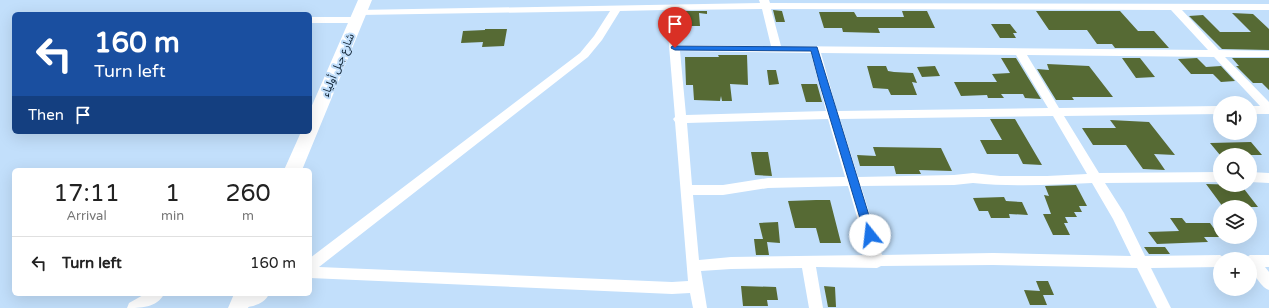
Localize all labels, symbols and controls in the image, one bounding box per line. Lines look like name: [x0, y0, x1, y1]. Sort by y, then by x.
pin: [658, 7.0, 692, 48]
icon: arrive: [664, 13, 686, 35]
text: 160 m: [94, 26, 180, 60]
icon: left: [28, 28, 80, 80]
street label: شارع جبل أولياء: [318, 31, 358, 99]
text: Turn left: [94, 60, 166, 82]
map controls: [1213, 96, 1257, 296]
button: sound: [1213, 96, 1257, 140]
icon: arrive: [72, 104, 94, 126]
text: Then: [28, 106, 64, 124]
button: search: [1213, 148, 1257, 192]
text: 17:11: [53, 179, 120, 208]
text: 1: [165, 179, 180, 208]
text: 260: [225, 179, 271, 208]
button: layers: [1213, 200, 1257, 244]
text: Arrival: [66, 208, 107, 224]
text: min: [161, 208, 184, 224]
text: m: [242, 208, 254, 224]
position arrow: [849, 214, 891, 256]
icon: left: [28, 252, 50, 274]
button: +: [1213, 252, 1257, 296]
text: Turn left: [62, 254, 122, 272]
text: 160 m: [250, 254, 296, 272]

